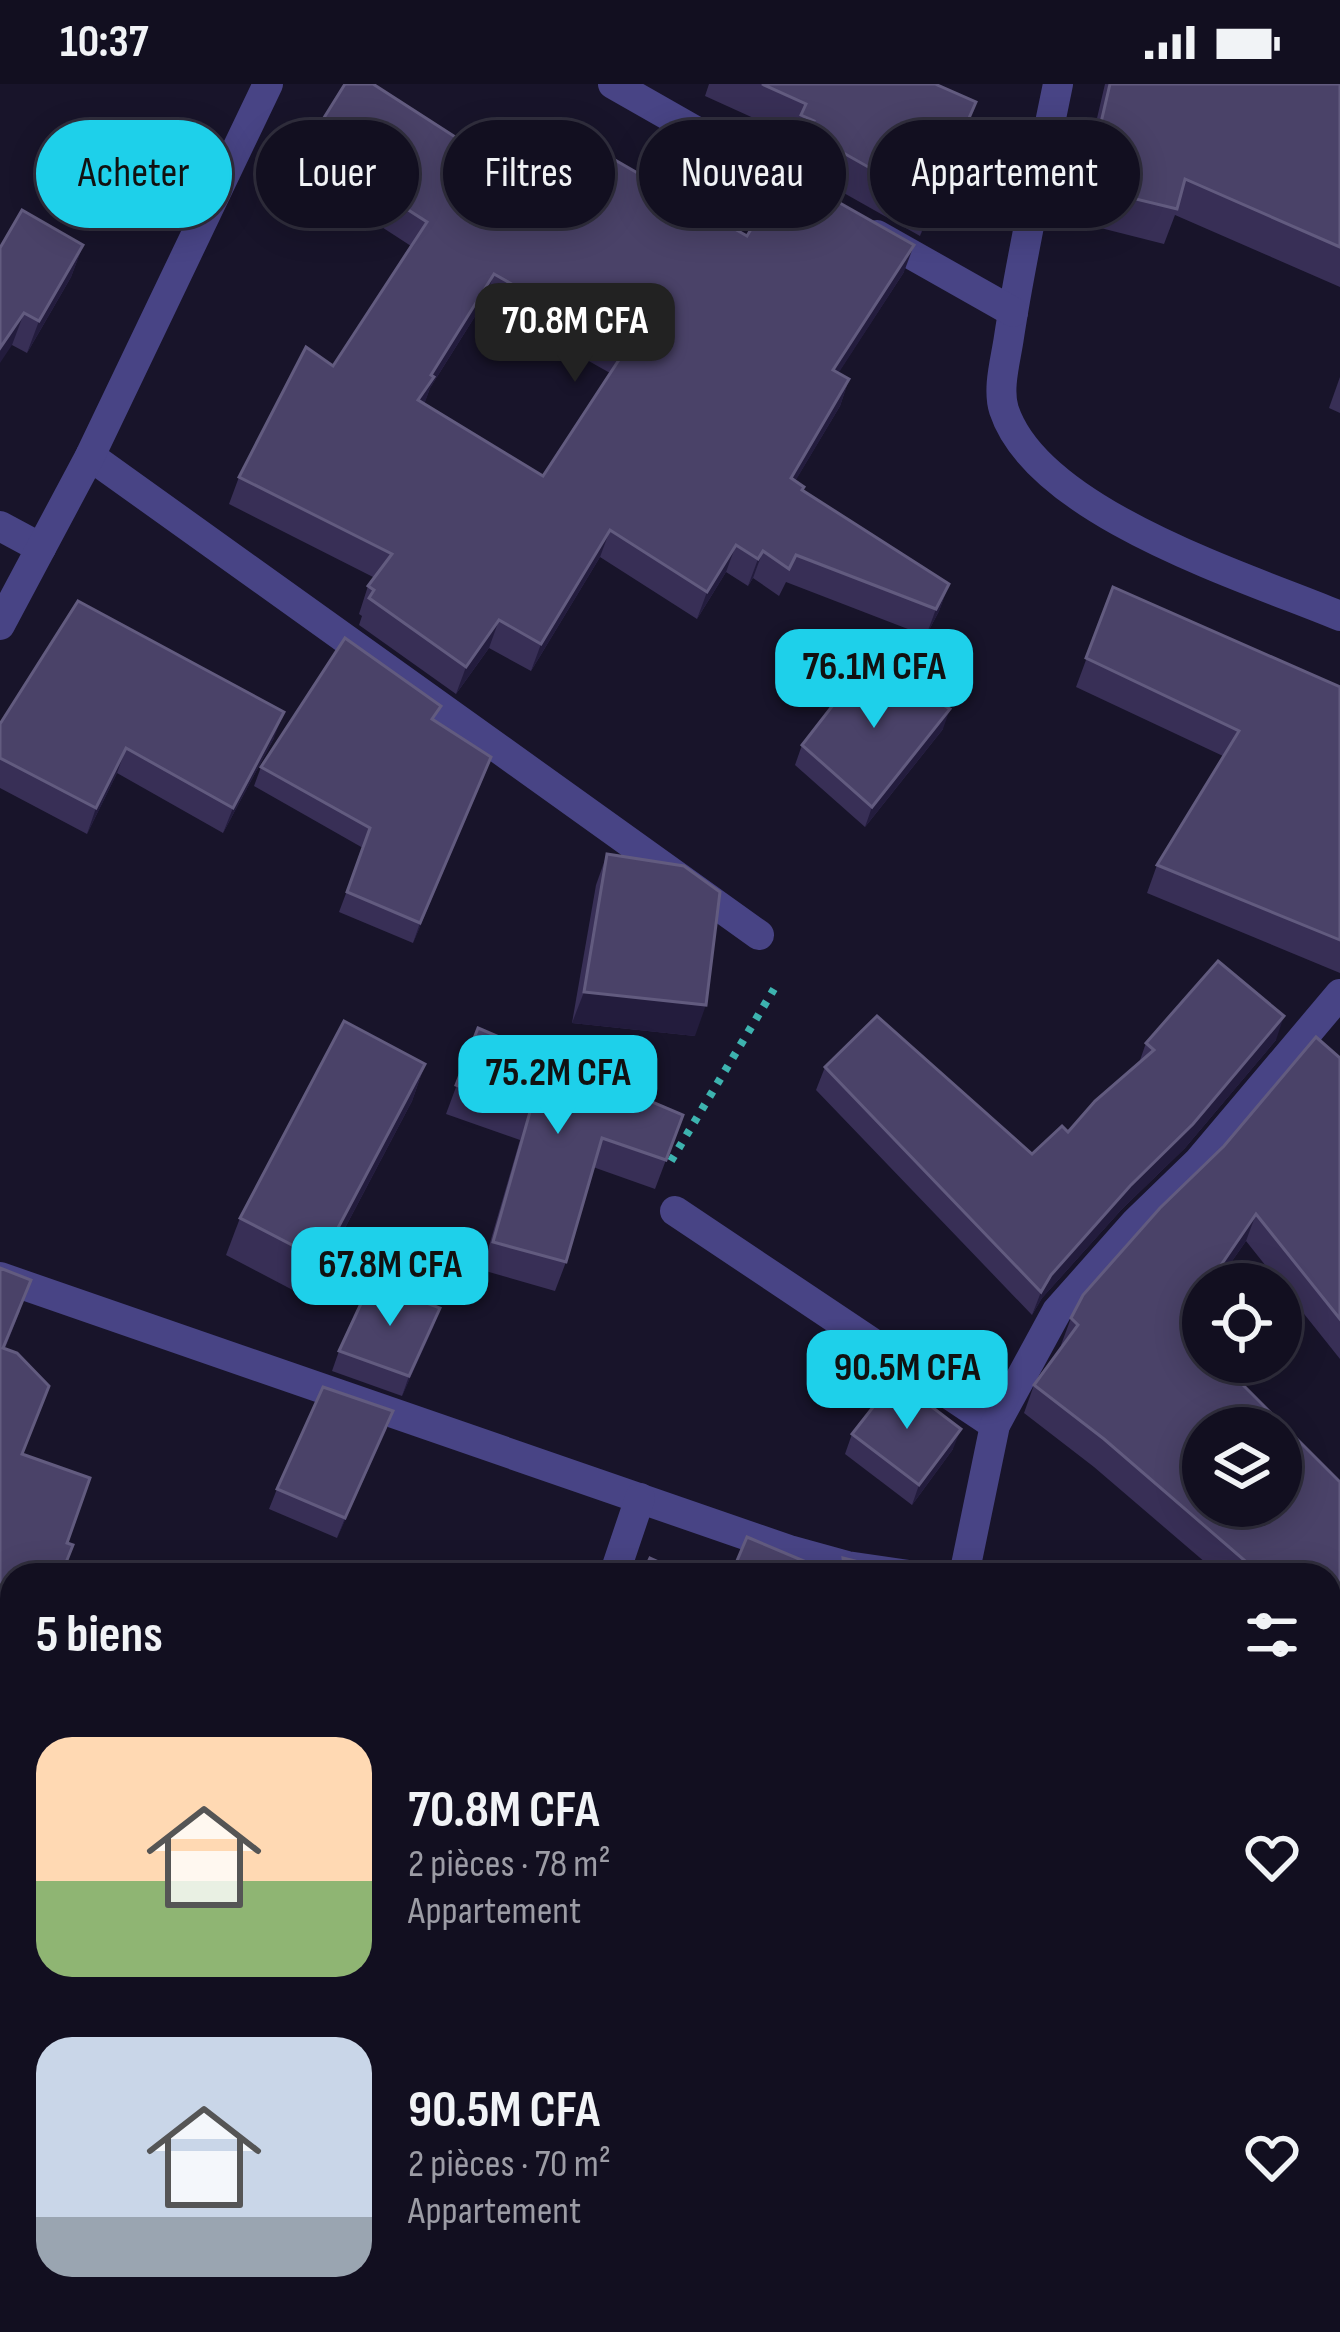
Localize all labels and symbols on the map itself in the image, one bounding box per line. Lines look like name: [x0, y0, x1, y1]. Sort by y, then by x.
pin: 70.8M CFA: [438, 283, 712, 385]
pin: 76.1M CFA: [737, 629, 1011, 731]
pin: 75.2M CFA: [421, 1035, 695, 1137]
pin: 67.8M CFA: [253, 1227, 527, 1329]
pin: 90.5M CFA: [770, 1330, 1044, 1432]

